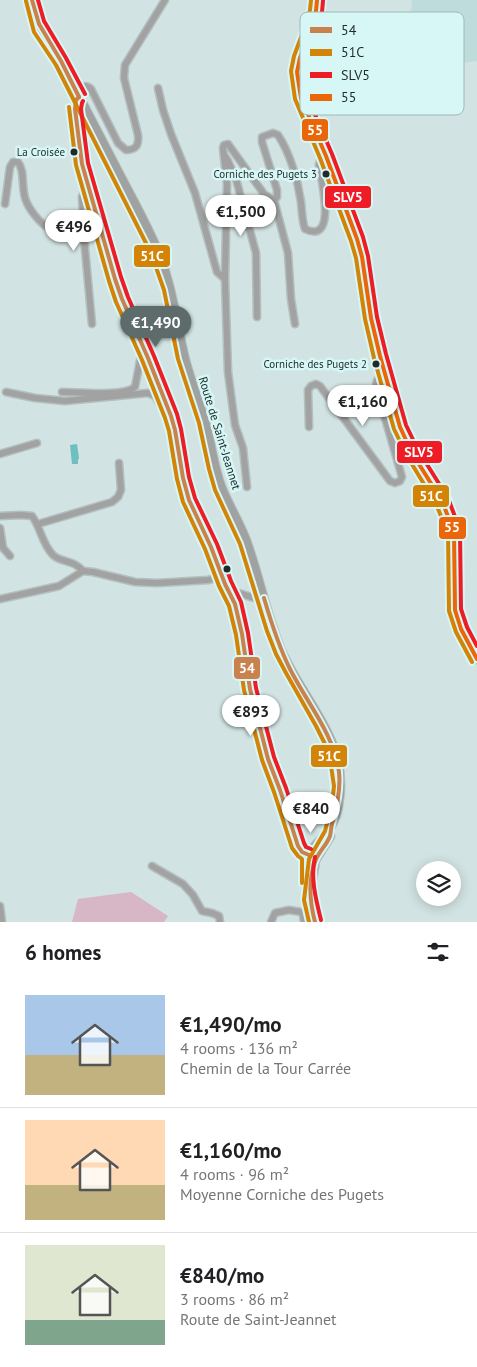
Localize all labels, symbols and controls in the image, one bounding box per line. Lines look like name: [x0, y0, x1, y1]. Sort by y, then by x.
legend: [300, 12, 464, 115]
text: 54: [341, 21, 357, 39]
text: 51C: [341, 43, 364, 61]
text: SLV5: [341, 66, 370, 84]
text: 55: [341, 88, 356, 106]
line badge: 55: [301, 118, 329, 142]
text: 55: [307, 121, 323, 139]
place label: La Croisée: [17, 145, 65, 159]
marker: La Croisée: [69, 147, 79, 157]
place label: Corniche des Pugets 3: [213, 167, 317, 181]
marker: Corniche des Pugets 3: [321, 169, 331, 179]
line badge: SLV5: [324, 185, 372, 209]
text: SLV5: [333, 188, 363, 206]
pin: €1,500: [200, 194, 282, 237]
text: €1,500: [216, 201, 266, 221]
pin: €496: [44, 210, 104, 252]
text: €496: [56, 216, 92, 236]
line badge: 51C: [133, 244, 171, 268]
text: 51C: [140, 247, 164, 265]
pin: €1,490: [115, 306, 197, 348]
text: €1,490: [131, 312, 181, 332]
place label: Corniche des Pugets 2: [263, 357, 367, 371]
marker: Corniche des Pugets 2: [371, 359, 381, 369]
street label: Route de Saint-Jeannet: [196, 375, 244, 491]
pin: €1,160: [322, 384, 404, 427]
text: €1,160: [338, 391, 388, 411]
line badge: SLV5: [396, 440, 443, 464]
text: SLV5: [404, 443, 434, 461]
line badge: 51C: [412, 484, 450, 508]
text: 51C: [419, 487, 443, 505]
line badge: 55: [438, 516, 467, 540]
text: 55: [444, 518, 460, 536]
unlabelled marker: [222, 564, 232, 574]
line badge: 54: [233, 656, 261, 680]
text: 54: [239, 659, 255, 677]
pin: €893: [221, 694, 281, 737]
text: €893: [233, 701, 269, 721]
line badge: 51C: [310, 744, 348, 768]
text: 51C: [317, 747, 341, 765]
pin: €840: [281, 792, 341, 834]
text: €840: [293, 798, 329, 818]
map controls: [416, 861, 461, 906]
button: layers: [416, 861, 461, 906]
icon: filters: [424, 938, 452, 966]
text: 6 homes: [25, 939, 101, 966]
text: €1,490/mo: [180, 1011, 282, 1038]
icon: home: [65, 1015, 125, 1075]
text: 4 rooms · 136 m²: [180, 1038, 298, 1058]
text: Chemin de la Tour Carrée: [180, 1058, 351, 1078]
text: €1,160/mo: [180, 1137, 282, 1164]
icon: home: [65, 1140, 125, 1200]
text: 4 rooms · 96 m²: [180, 1164, 289, 1184]
text: Moyenne Corniche des Pugets: [180, 1184, 384, 1204]
text: €840/mo: [180, 1262, 264, 1289]
icon: home: [65, 1265, 125, 1325]
text: 3 rooms · 86 m²: [180, 1289, 289, 1309]
text: Route de Saint-Jeannet: [180, 1309, 337, 1329]

